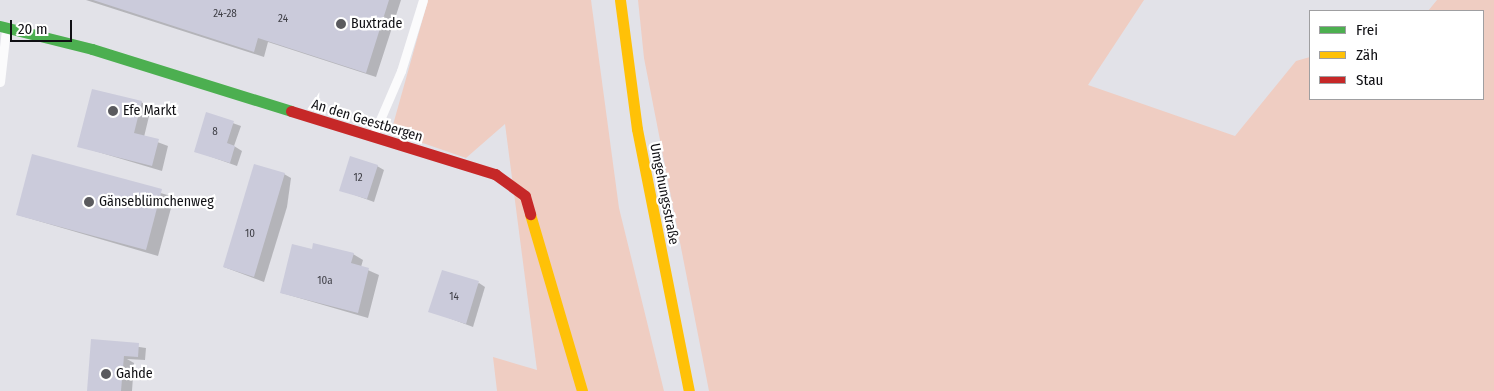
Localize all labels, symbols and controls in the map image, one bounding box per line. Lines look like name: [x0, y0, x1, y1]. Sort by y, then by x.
house number: 24-28: [213, 7, 237, 21]
scale bar: [12, 10, 75, 42]
legend: [1309, 10, 1484, 100]
house number: 24: [278, 12, 288, 26]
place label: Buxtrade: [351, 16, 402, 32]
marker: Buxtrade: [335, 18, 347, 30]
text: 20 m: [18, 20, 48, 38]
text: Frei: [1356, 21, 1378, 39]
text: Zäh: [1356, 46, 1378, 64]
text: Stau: [1356, 71, 1383, 89]
street label: An den Geestbergen: [309, 96, 425, 146]
place label: Efe Markt: [123, 103, 176, 119]
marker: Efe Markt: [107, 105, 119, 117]
house number: 8: [212, 125, 218, 139]
street label: Umgehungsstraße: [646, 142, 682, 246]
house number: 12: [353, 171, 363, 185]
place label: Gänseblümchenweg: [99, 194, 214, 210]
marker: Gänseblümchenweg: [83, 196, 95, 208]
house number: 10: [245, 227, 255, 241]
house number: 10a: [317, 274, 333, 288]
house number: 14: [449, 290, 459, 304]
place label: Gahde: [116, 366, 153, 382]
marker: Gahde: [100, 368, 112, 380]

